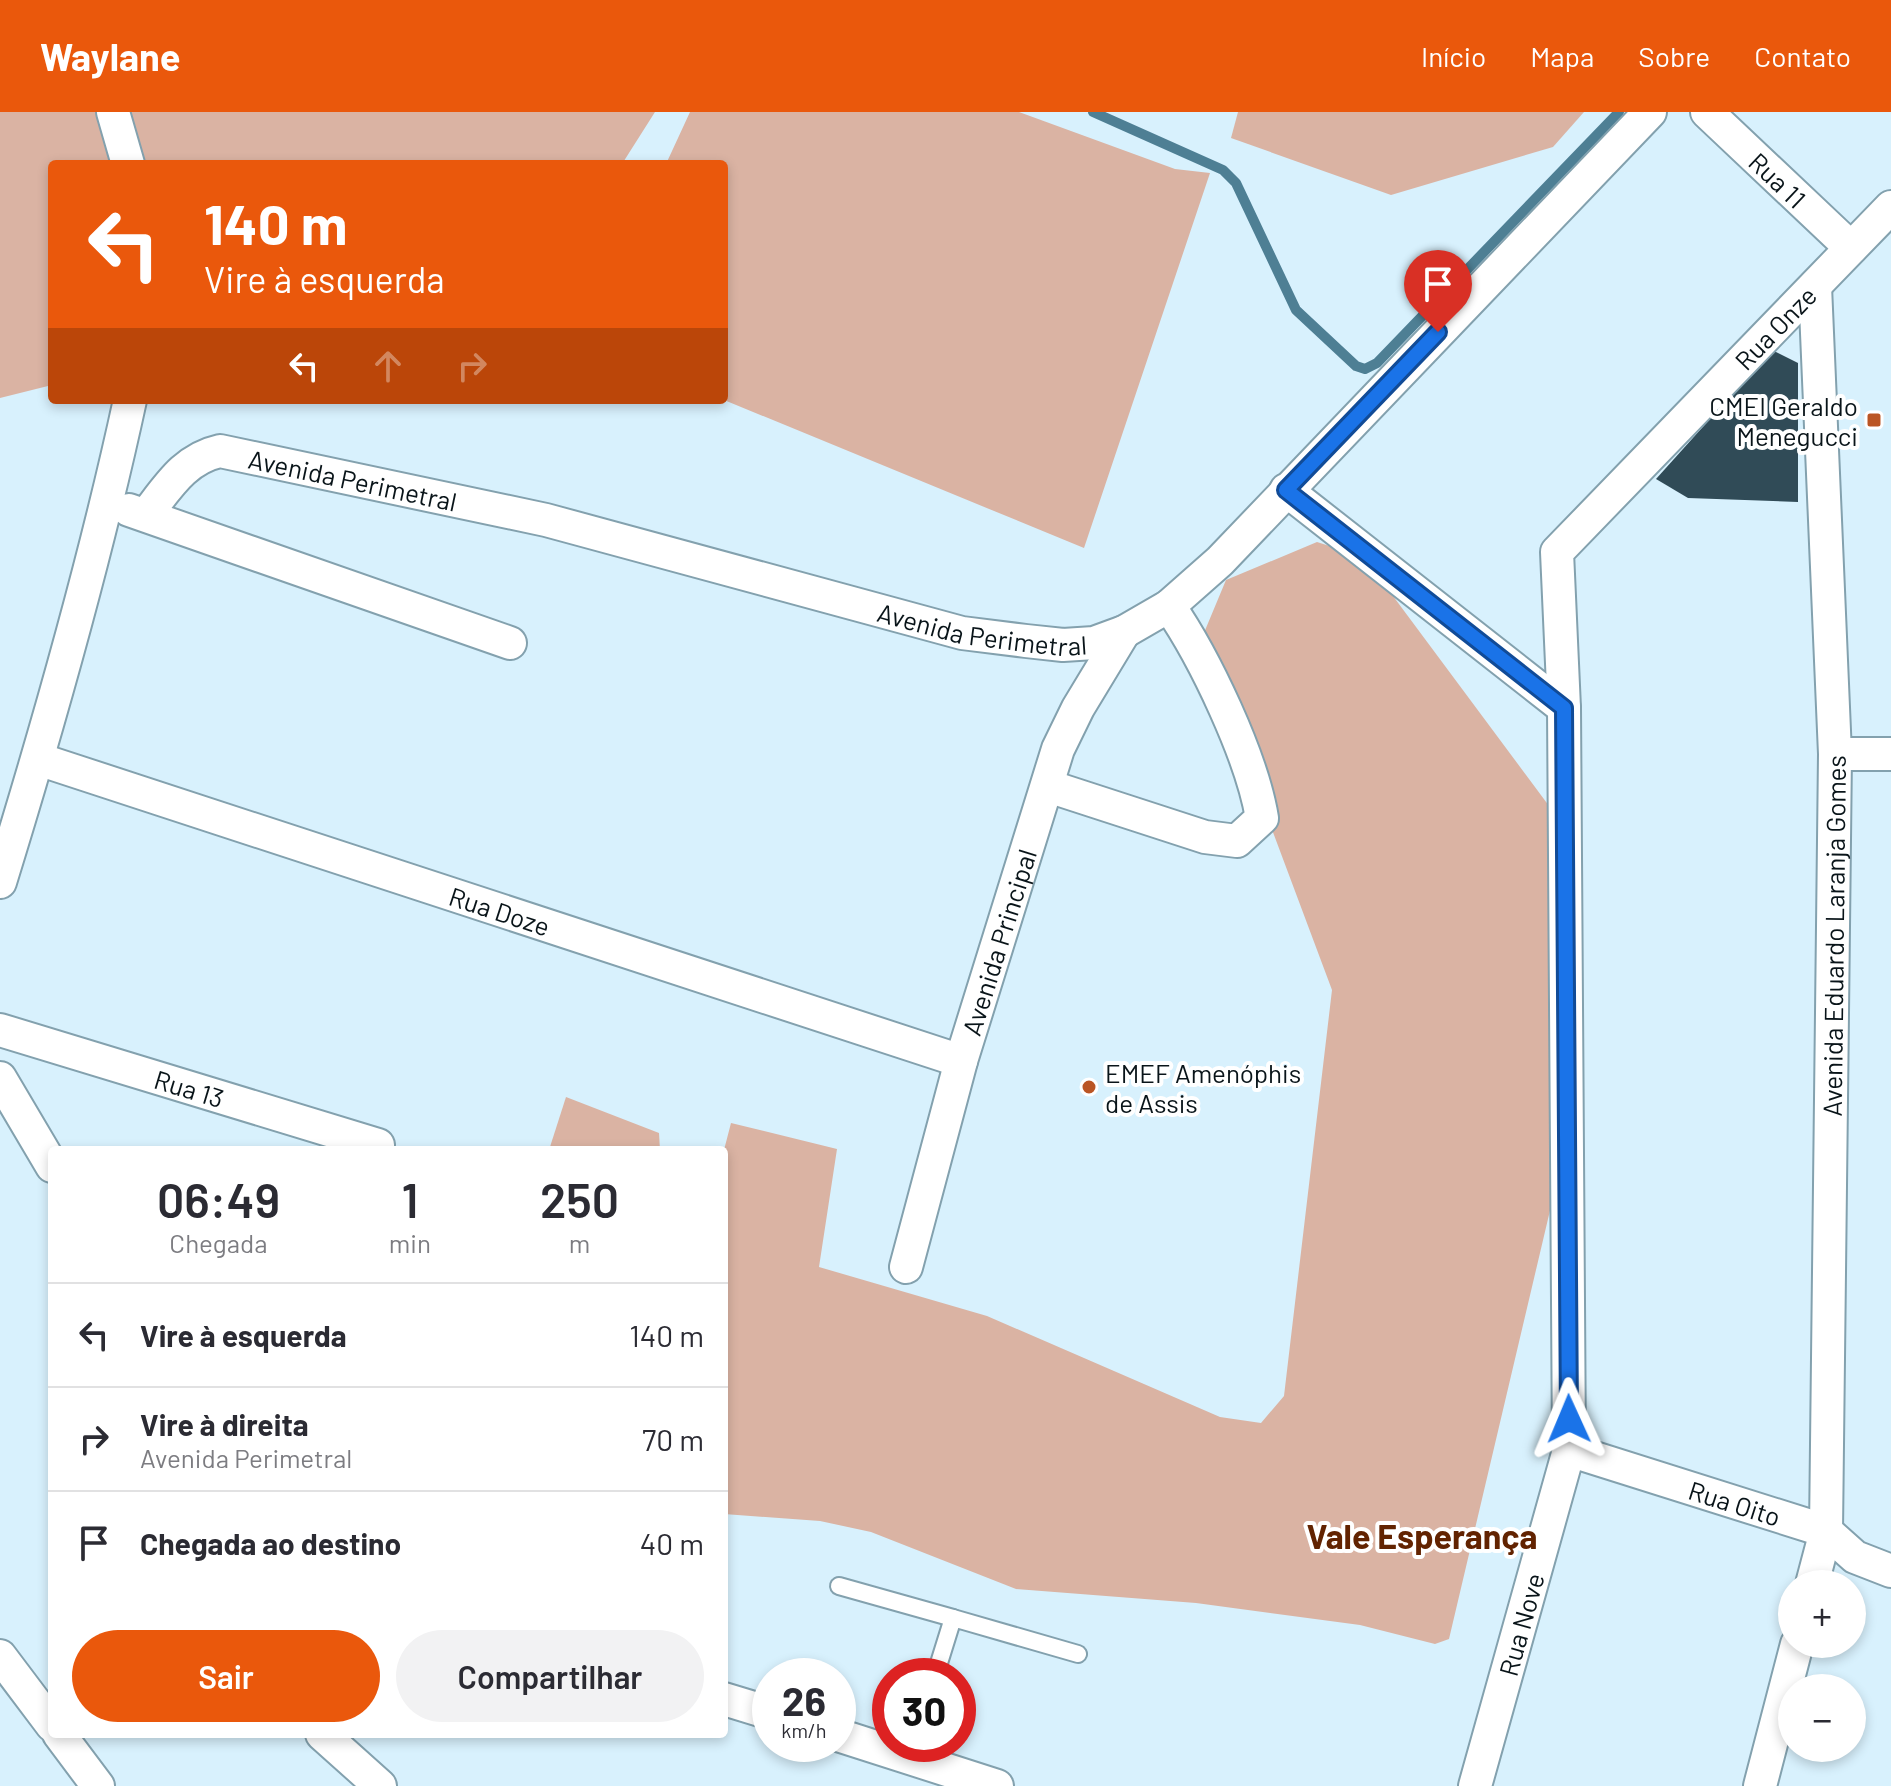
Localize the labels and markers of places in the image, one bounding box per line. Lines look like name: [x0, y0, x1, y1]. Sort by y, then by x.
pin: [1404, 250, 1472, 332]
place label: CMEI Geraldo Menegucci: [1709, 390, 1858, 451]
marker: CMEI Geraldo Menegucci: [1865, 411, 1883, 429]
place label: EMEF Amenóphis de Assis: [1105, 1057, 1301, 1118]
marker: EMEF Amenóphis de Assis: [1080, 1078, 1098, 1096]

